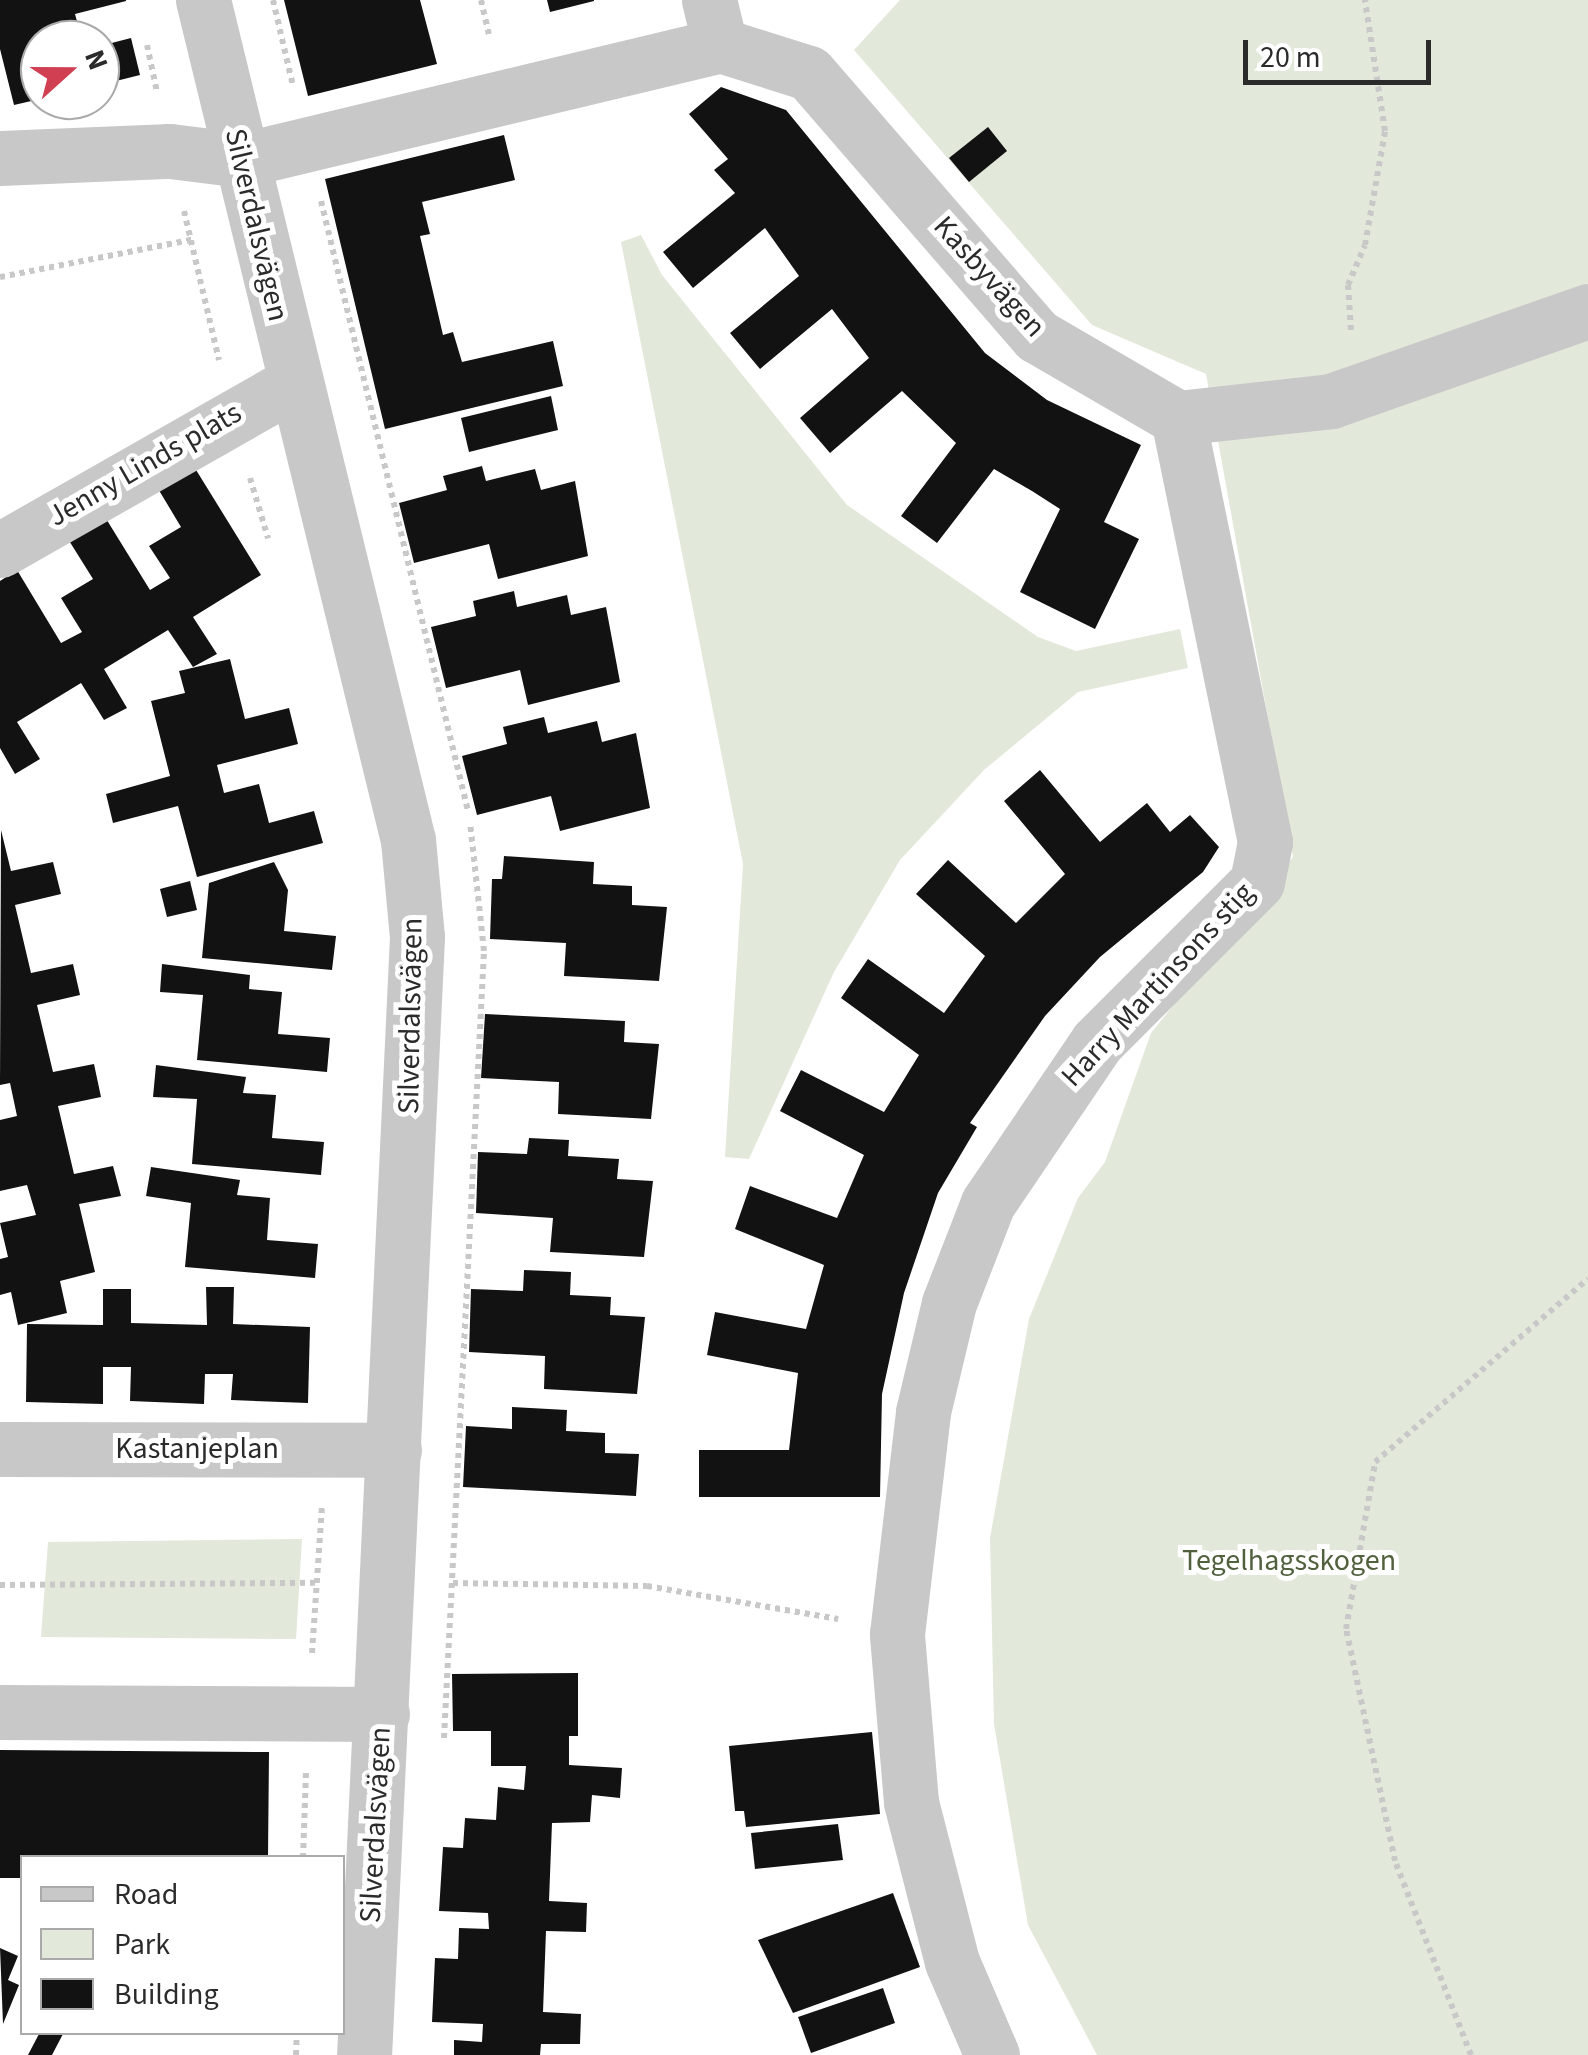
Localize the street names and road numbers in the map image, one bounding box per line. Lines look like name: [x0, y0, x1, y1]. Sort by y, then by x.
street label: Silverdalsvägen: [216, 125, 296, 325]
street label: Kasbyvägen: [925, 209, 1053, 345]
street label: Jenny Linds plats: [42, 395, 248, 535]
street label: Harry Martinsons stig: [1054, 875, 1262, 1095]
street label: Silverdalsvägen: [391, 917, 431, 1115]
street label: Kastanjeplan: [115, 1431, 279, 1467]
street label: Silverdalsvägen: [353, 1726, 399, 1924]

